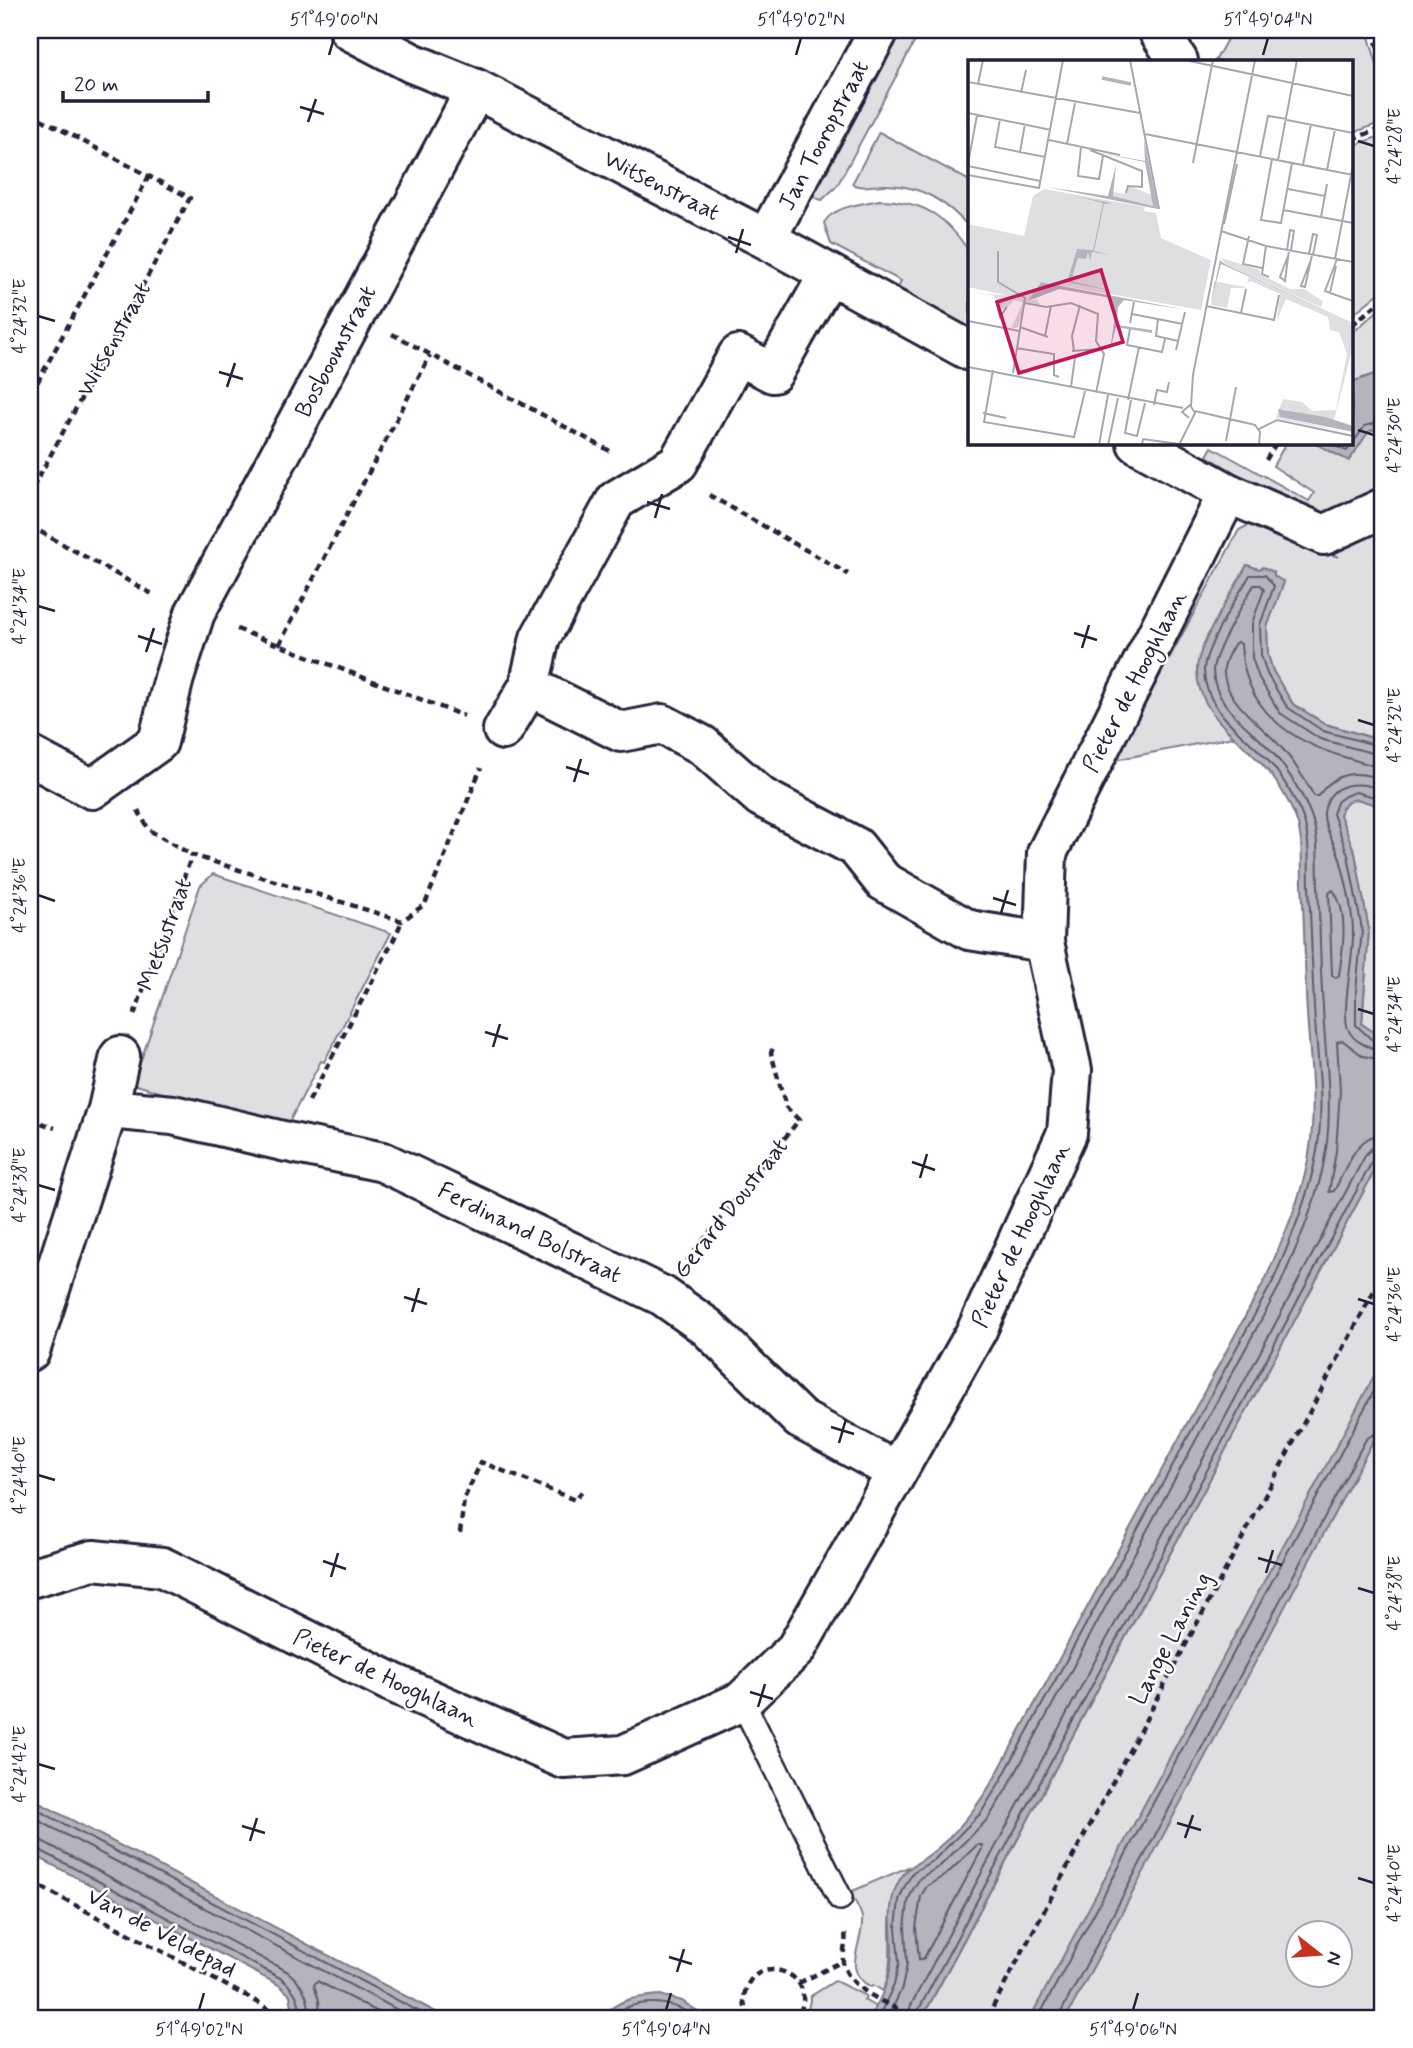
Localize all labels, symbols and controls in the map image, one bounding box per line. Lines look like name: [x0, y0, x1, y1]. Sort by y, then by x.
text: 51°49'00"N: [290, 8, 378, 32]
text: 51°49'02"N: [757, 8, 845, 32]
text: 51°49'04"N: [1223, 8, 1313, 32]
street label: Jan Tooropstraat: [772, 55, 877, 216]
scale bar: [63, 60, 208, 104]
inset map: [968, 60, 1354, 444]
text: 20 m: [74, 71, 119, 99]
text: 4°24'28"E: [1383, 108, 1407, 184]
street label: Witsenstraat: [598, 144, 725, 229]
street label: Witsenstraat: [70, 277, 159, 403]
text: 4°24'32"E: [8, 279, 32, 353]
street label: Bosboomstraat: [289, 280, 384, 423]
text: 4°24'30"E: [1383, 397, 1407, 473]
text: 4°24'34"E: [8, 568, 32, 644]
street label: Pieter de Hooghlaan: [1076, 585, 1197, 779]
text: 4°24'32"E: [1383, 688, 1407, 762]
text: 4°24'36"E: [8, 857, 32, 933]
street label: Metsustraat: [131, 874, 200, 995]
text: 4°24'34"E: [1383, 976, 1407, 1052]
street label: Gerard Doustraat: [667, 1132, 796, 1285]
street label: Pieter de Hooghlaan: [965, 1138, 1080, 1334]
text: 4°24'38"E: [8, 1147, 32, 1223]
street label: Ferdinand Bolstraat: [432, 1175, 626, 1291]
text: 4°24'36"E: [1383, 1266, 1407, 1342]
text: 4°24'40"E: [8, 1436, 32, 1514]
text: 4°24'38"E: [1383, 1555, 1407, 1631]
street label: Lange Laning: [1123, 1567, 1221, 1712]
street label: Pieter de Hooghlaan: [287, 1622, 483, 1737]
text: 4°24'42"E: [8, 1725, 32, 1803]
text: 4°24'40"E: [1383, 1844, 1407, 1922]
street label: Van de Veldepad: [81, 1881, 241, 1986]
north arrow: [1284, 1918, 1354, 1988]
text: N: [1320, 1949, 1348, 1968]
text: 51°49'02"N: [155, 2018, 243, 2042]
text: 51°49'04"N: [621, 2018, 711, 2042]
text: 51°49'06"N: [1089, 2018, 1177, 2042]

